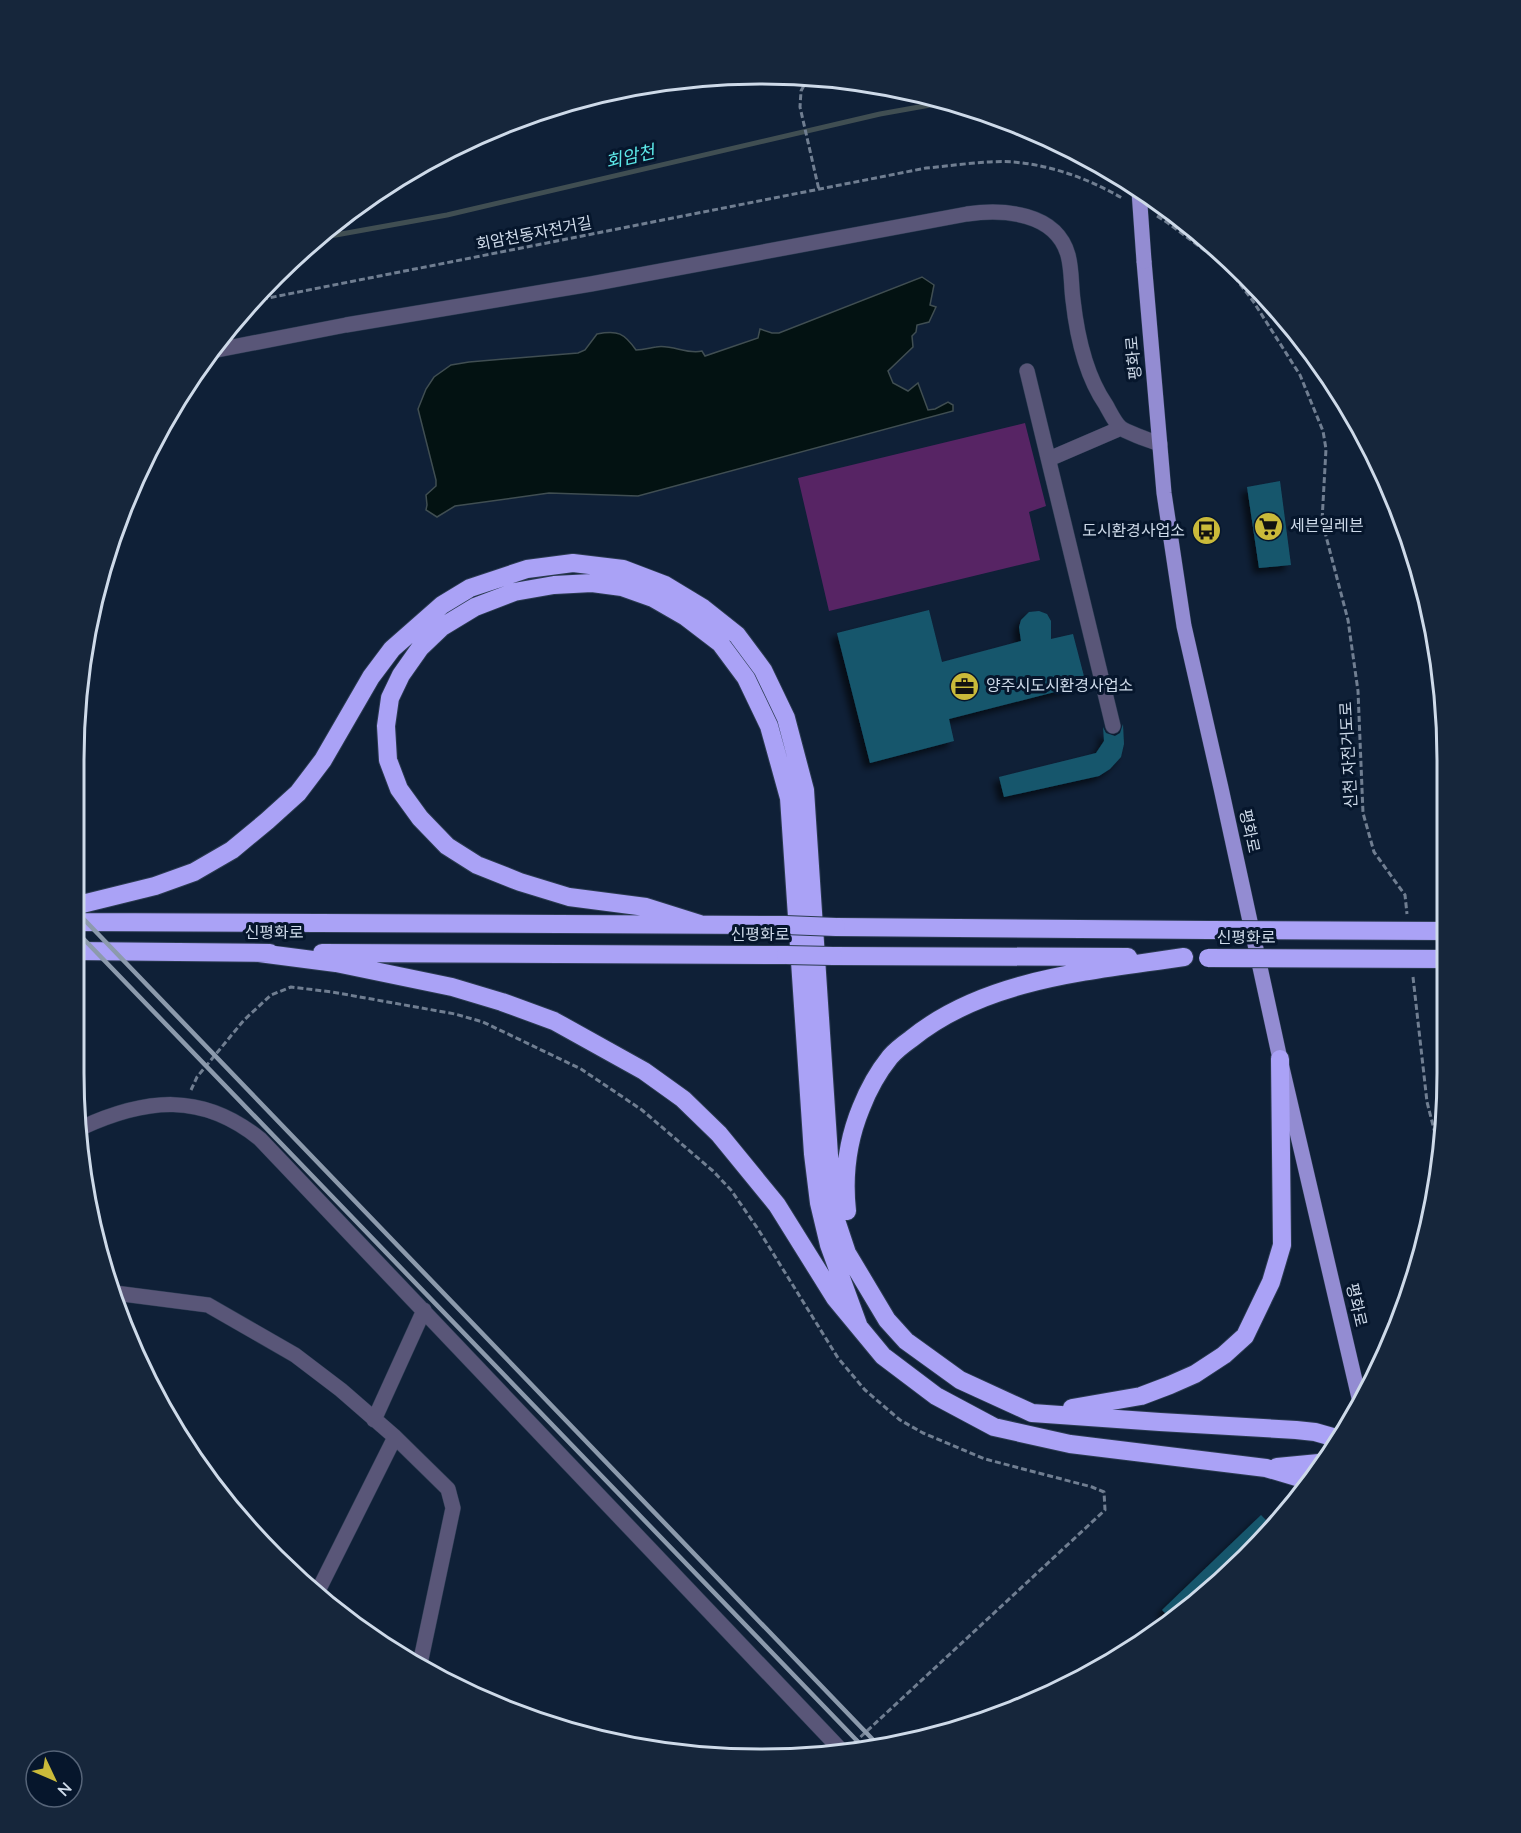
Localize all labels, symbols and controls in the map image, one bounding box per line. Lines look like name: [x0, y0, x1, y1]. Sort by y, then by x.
water label: 회암천: [603, 139, 659, 174]
street label: 회암천동자전거길: [474, 212, 594, 256]
street label: 평화로: [1121, 335, 1147, 381]
supermarket icon: 세븐일레븐: [1253, 510, 1285, 542]
bus stop icon: 도시환경사업소: [1190, 515, 1222, 547]
place label: 세븐일레븐: [1290, 515, 1364, 537]
place label: 도시환경사업소: [1082, 520, 1185, 542]
office icon: 양주시도시환경사업소: [949, 670, 981, 702]
place label: 양주시도시환경사업소: [986, 675, 1133, 697]
street label: 신천 자전거도로: [1335, 701, 1363, 809]
street label: 평화로: [1234, 807, 1264, 855]
street label: 신평화로: [245, 922, 304, 944]
street label: 신평화로: [731, 924, 790, 946]
street label: 신평화로: [1217, 927, 1276, 949]
street label: 평화로: [1340, 1281, 1372, 1329]
north arrow: [24, 1749, 84, 1809]
text: N: [52, 1777, 76, 1801]

